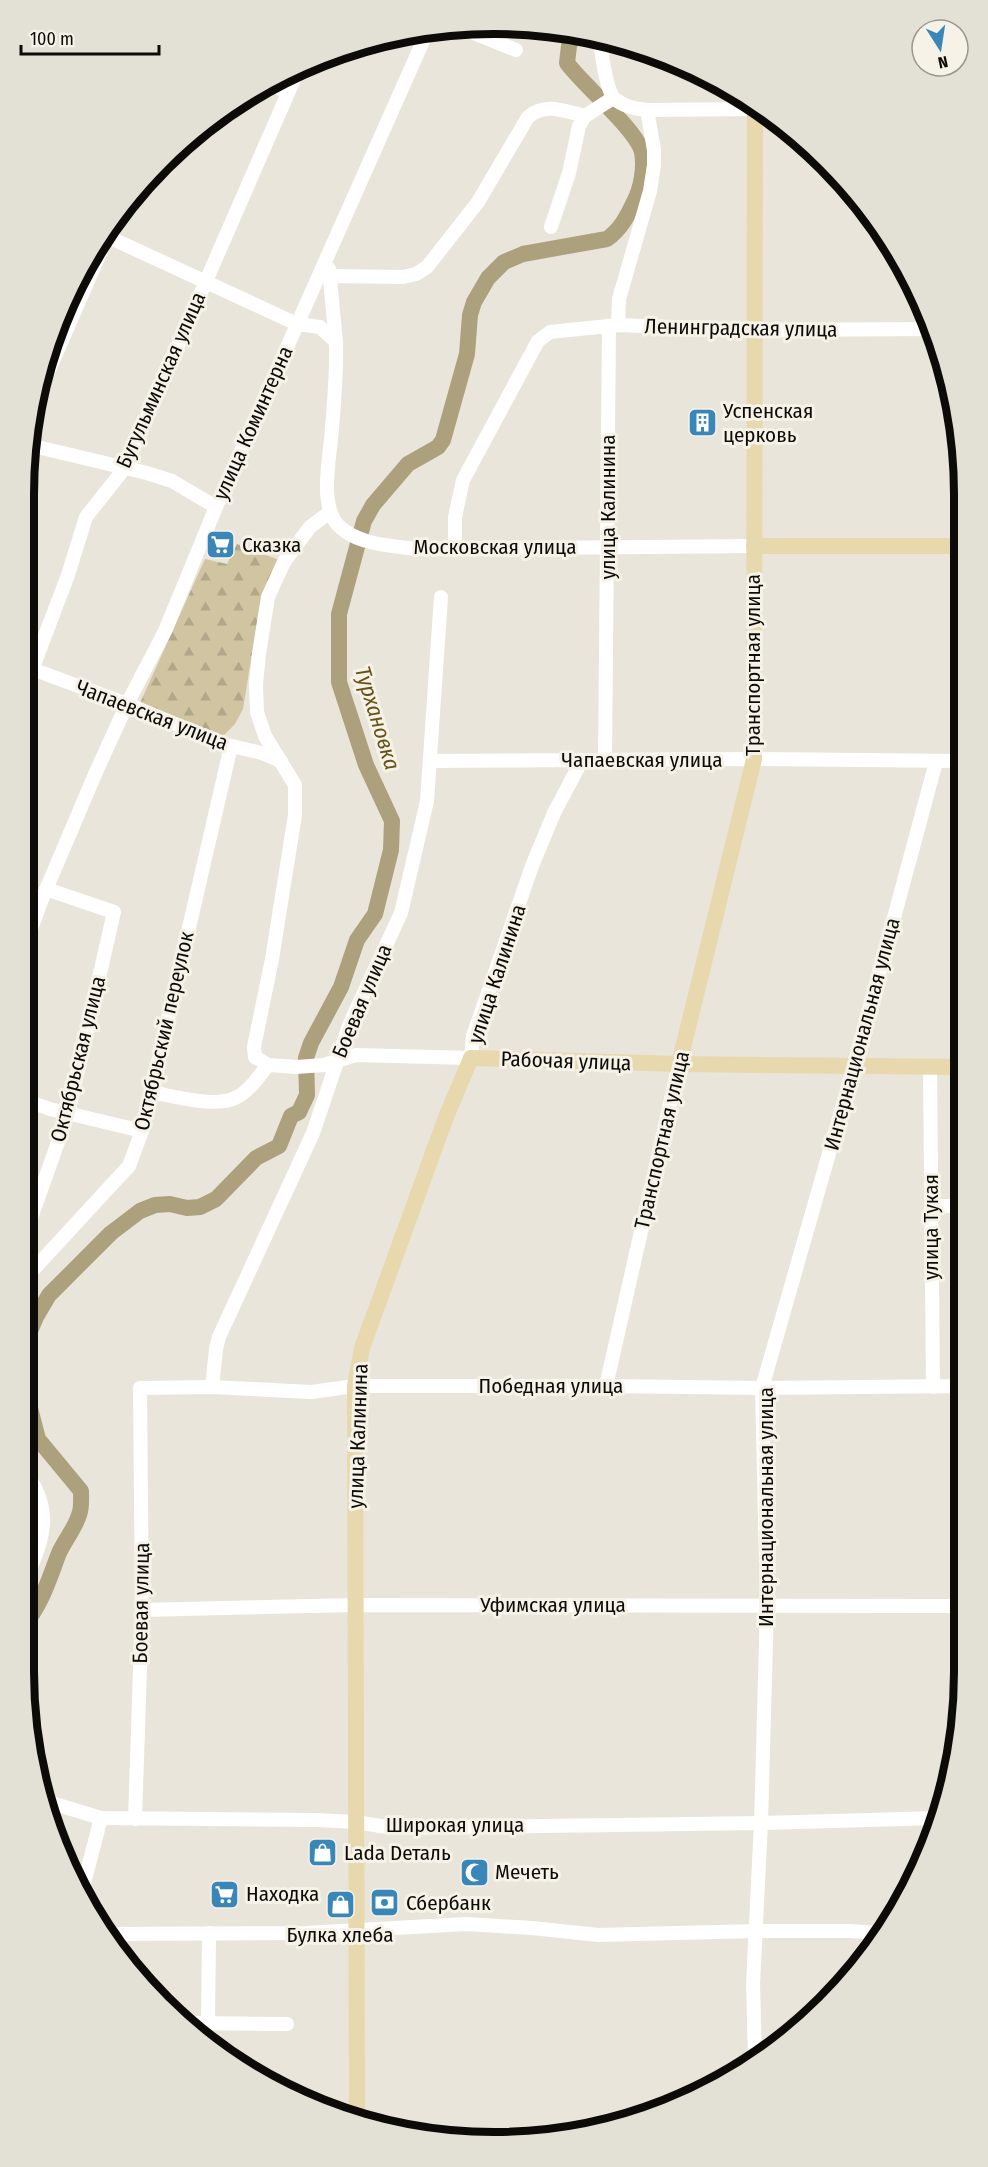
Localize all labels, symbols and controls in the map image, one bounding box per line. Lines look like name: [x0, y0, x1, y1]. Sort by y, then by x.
scale bar: [21, 18, 159, 56]
north arrow: [910, 18, 970, 78]
text: 100 m: [30, 28, 74, 50]
text: N: [936, 52, 950, 72]
street label: Бугульминская улица: [110, 288, 212, 472]
street label: Ленинградская улица: [644, 313, 838, 343]
street label: улица Коминтерна: [207, 342, 299, 504]
place label: Успенская церковь: [722, 398, 813, 448]
building icon: Успенская церковь: [686, 407, 718, 439]
street label: улица Калинина: [595, 435, 621, 579]
supermarket icon: Сказка: [205, 529, 237, 561]
place label: Сказка: [242, 532, 301, 558]
street label: Московская улица: [414, 534, 576, 560]
street label: Транспортная улица: [740, 574, 766, 756]
water label: Турхановка: [349, 663, 406, 773]
street label: Чапаевская улица: [72, 674, 232, 756]
street label: Чапаевская улица: [562, 747, 722, 773]
street label: улица Калинина: [462, 901, 532, 1047]
street label: Интернациональная улица: [818, 915, 906, 1153]
street label: Октябрьский переулок: [128, 929, 200, 1133]
street label: Боевая улица: [326, 940, 398, 1062]
street label: Октябрьская улица: [45, 973, 111, 1145]
street label: Рабочая улица: [500, 1046, 632, 1076]
street label: Транспортная улица: [629, 1048, 695, 1232]
street label: улица Тукая: [918, 1174, 944, 1280]
street label: улица Калинина: [342, 1363, 374, 1509]
street label: Победная улица: [479, 1373, 623, 1399]
street label: Интернациональная улица: [753, 1387, 779, 1627]
street label: Боевая улица: [127, 1542, 155, 1664]
street label: Уфимская улица: [479, 1592, 626, 1618]
street label: Широкая улица: [386, 1812, 524, 1838]
shop icon: Lada Dеталь: [307, 1837, 339, 1869]
place label: Lada Dеталь: [344, 1840, 451, 1866]
mosque icon: Мечеть: [458, 1856, 490, 1888]
place label: Мечеть: [495, 1859, 559, 1885]
supermarket icon: Находка: [209, 1878, 241, 1910]
place label: Находка: [246, 1881, 319, 1907]
bank icon: Сбербанк: [369, 1887, 401, 1919]
shop icon: Булка хлеба: [324, 1888, 356, 1920]
place label: Сбербанк: [406, 1890, 491, 1916]
place label: Булка хлеба: [287, 1922, 394, 1948]

